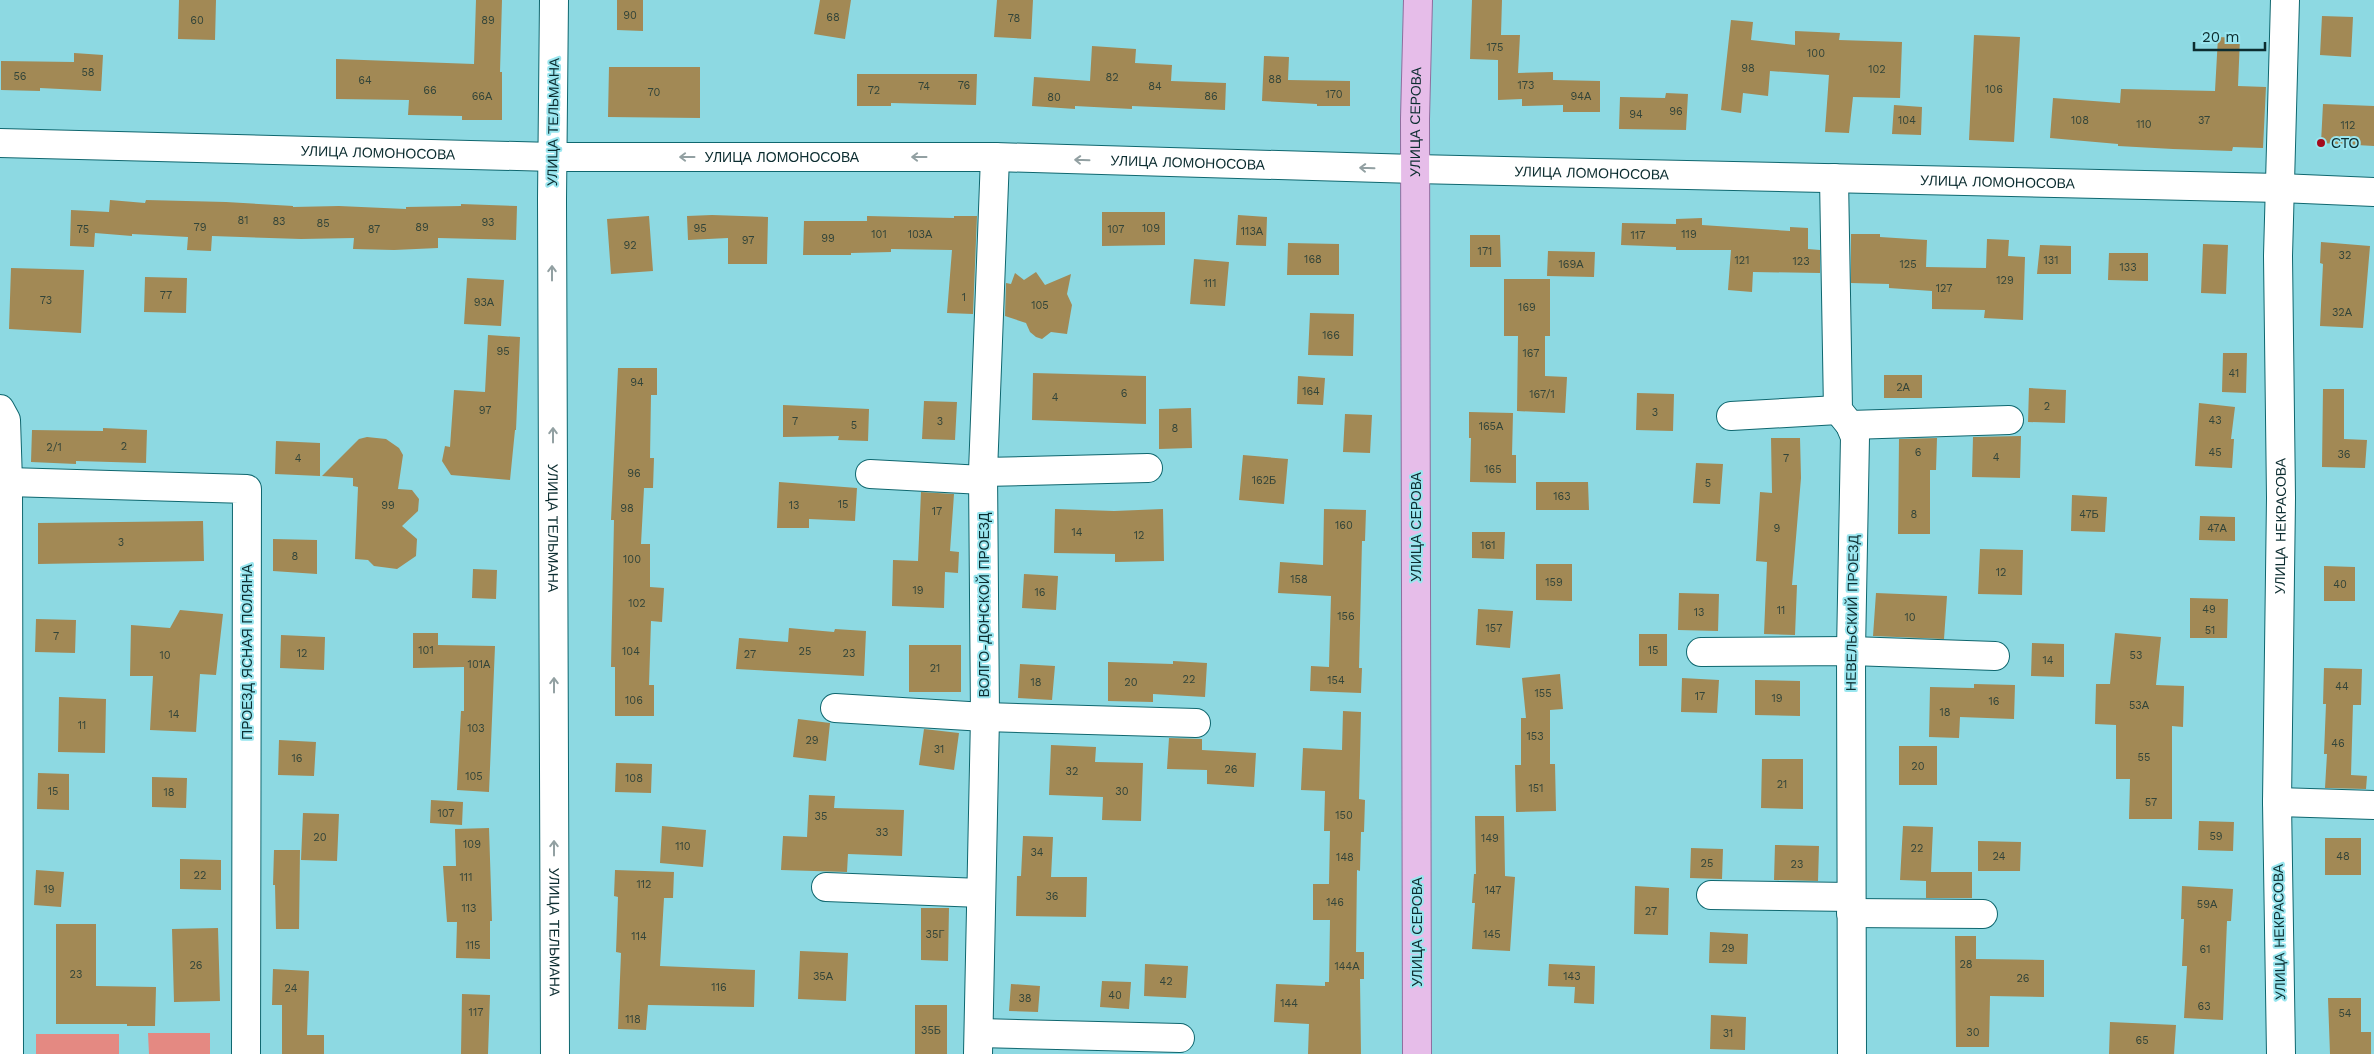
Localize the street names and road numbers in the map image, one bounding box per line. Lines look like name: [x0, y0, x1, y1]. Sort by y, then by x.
street label: УЛИЦА ТЕЛЬМАНА: [544, 57, 562, 186]
street label: УЛИЦА СЕРОВА: [1407, 66, 1424, 177]
street label: УЛИЦА ЛОМОНОСОВА: [300, 143, 456, 163]
street label: УЛИЦА ЛОМОНОСОВА: [704, 149, 860, 165]
street label: УЛИЦА ЛОМОНОСОВА: [1110, 152, 1266, 173]
street label: УЛИЦА ЛОМОНОСОВА: [1514, 163, 1670, 183]
street label: УЛИЦА ЛОМОНОСОВА: [1920, 172, 2076, 192]
street label: УЛИЦА НЕКРАСОВА: [2272, 457, 2289, 594]
street label: УЛИЦА ТЕЛЬМАНА: [545, 464, 561, 593]
street label: УЛИЦА СЕРОВА: [1408, 471, 1424, 582]
street label: ВОЛГО-ДОНСКОЙ ПРОЕЗД: [975, 512, 992, 697]
street label: НЕВЕЛЬСКИЙ ПРОЕЗД: [1842, 534, 1861, 691]
street label: ПРОЕЗД ЯСНАЯ ПОЛЯНА: [239, 563, 255, 740]
street label: УЛИЦА НЕКРАСОВА: [2270, 863, 2288, 1000]
street label: УЛИЦА ТЕЛЬМАНА: [546, 868, 563, 997]
street label: УЛИЦА СЕРОВА: [1409, 876, 1425, 987]

